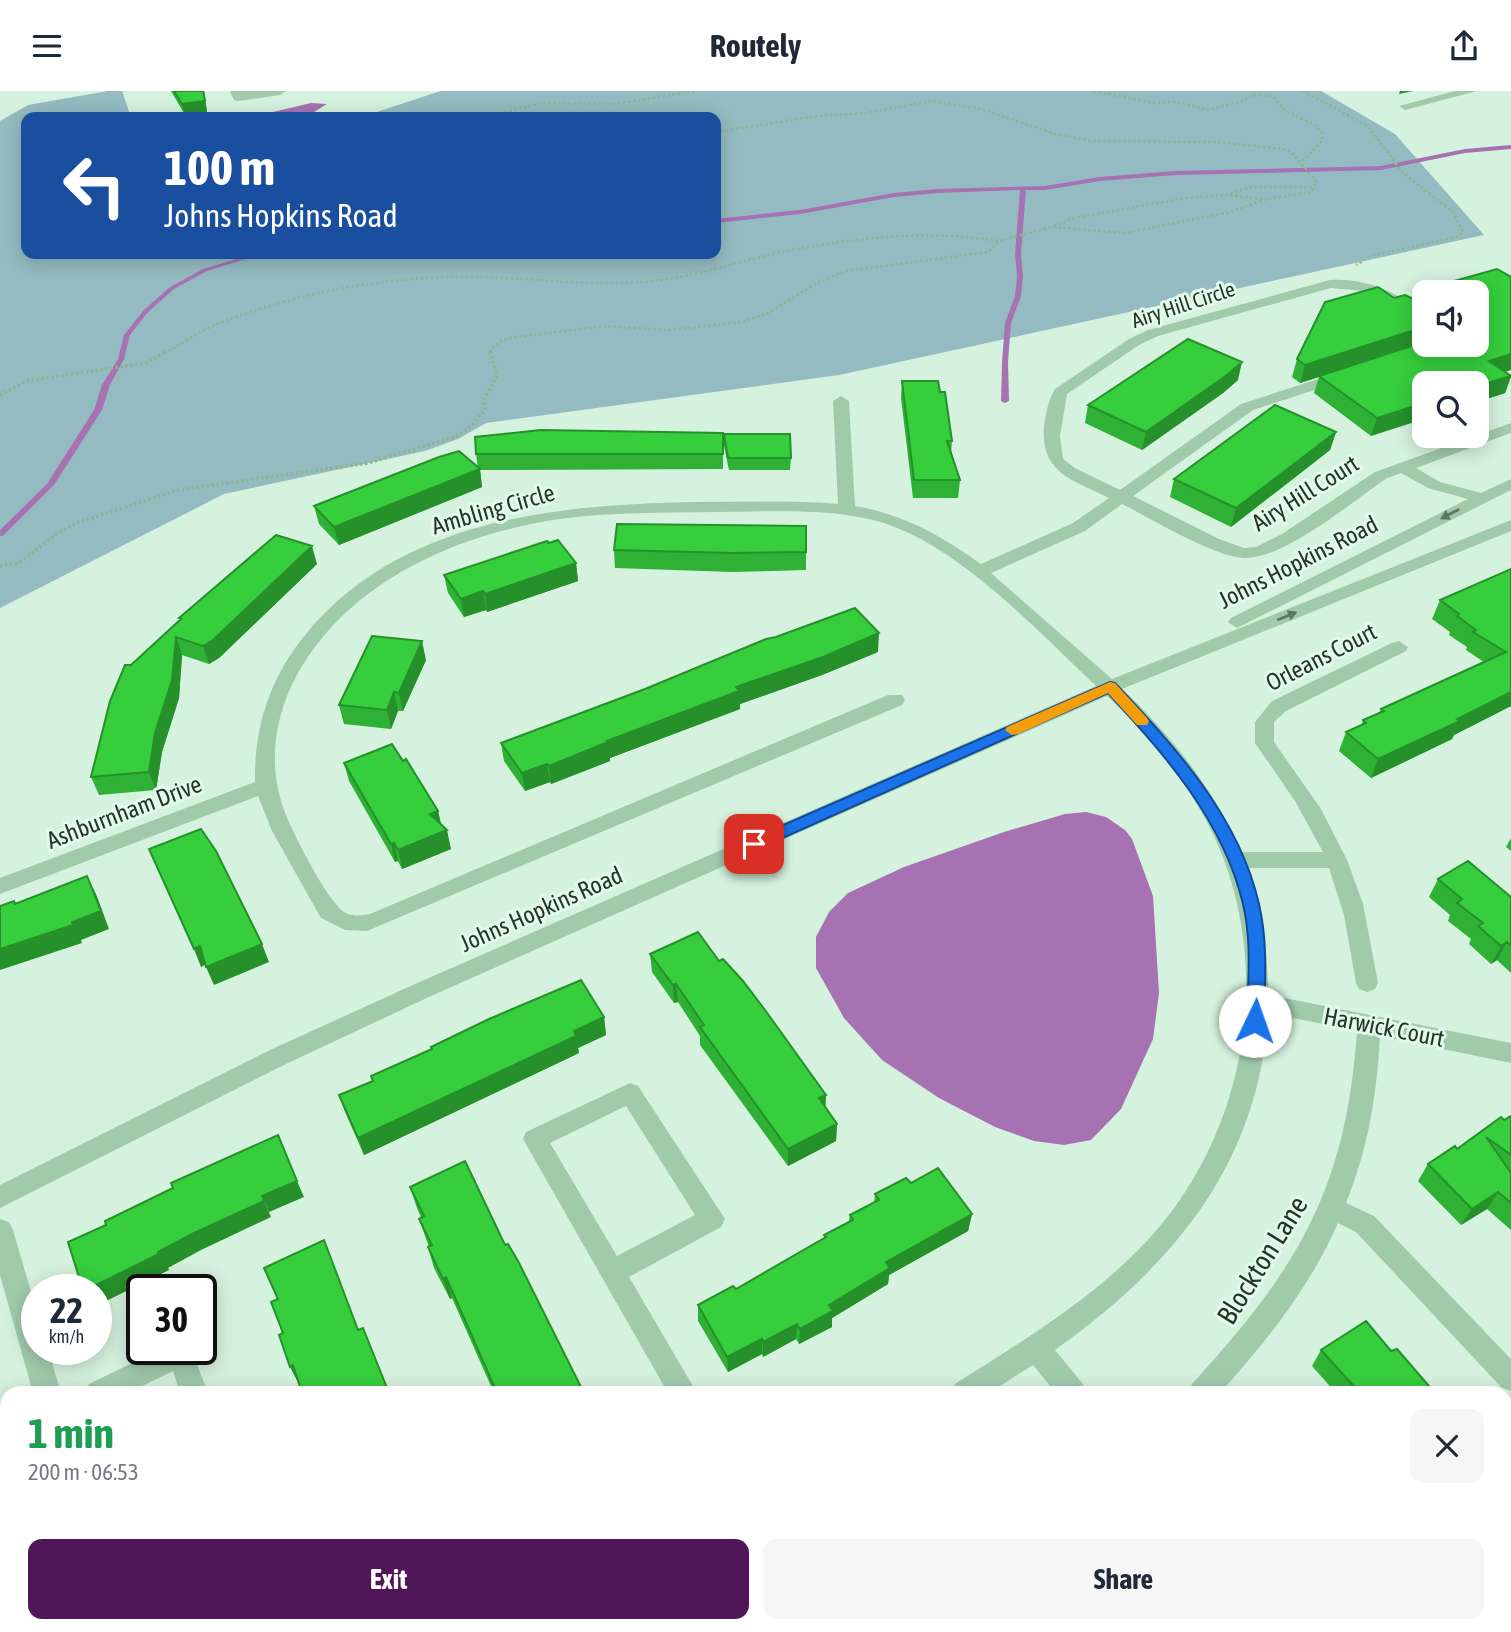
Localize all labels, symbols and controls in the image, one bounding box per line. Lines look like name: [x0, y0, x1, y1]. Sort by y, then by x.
icon: menu: [28, 27, 66, 65]
text: Routely: [710, 27, 801, 64]
icon: share: [1445, 27, 1483, 65]
text: 100 m: [164, 139, 275, 195]
icon: left: [49, 140, 140, 231]
text: Johns Hopkins Road: [164, 197, 398, 234]
street label: Airy Hill Circle: [1128, 276, 1238, 332]
map controls: [1412, 280, 1489, 448]
button: sound: [1412, 280, 1489, 357]
button: search: [1412, 371, 1489, 448]
street label: Airy Hill Court: [1247, 450, 1363, 536]
street label: Ambling Circle: [428, 479, 558, 539]
one-way arrow: [1440, 508, 1460, 520]
street label: Johns Hopkins Road: [1214, 510, 1382, 614]
one-way arrow: [1277, 610, 1298, 621]
street label: Orleans Court: [1261, 618, 1381, 696]
street label: Ashburnham Drive: [43, 770, 205, 854]
pin: [724, 814, 784, 874]
icon: arrive: [735, 825, 773, 863]
street label: Johns Hopkins Road: [455, 861, 627, 957]
position arrow: [1218, 984, 1292, 1058]
street label: Harwick Court: [1321, 1002, 1447, 1052]
street label: Blockton Lane: [1210, 1190, 1314, 1330]
speed limit sign: 30: [126, 1274, 217, 1365]
text: 22: [50, 1290, 83, 1330]
text: km/h: [49, 1326, 84, 1347]
text: 1 min: [28, 1409, 114, 1457]
button: close: [1410, 1409, 1484, 1483]
text: 200 m · 06:53: [28, 1459, 139, 1485]
button: Exit: [28, 1539, 749, 1619]
button: Share: [763, 1539, 1484, 1619]

